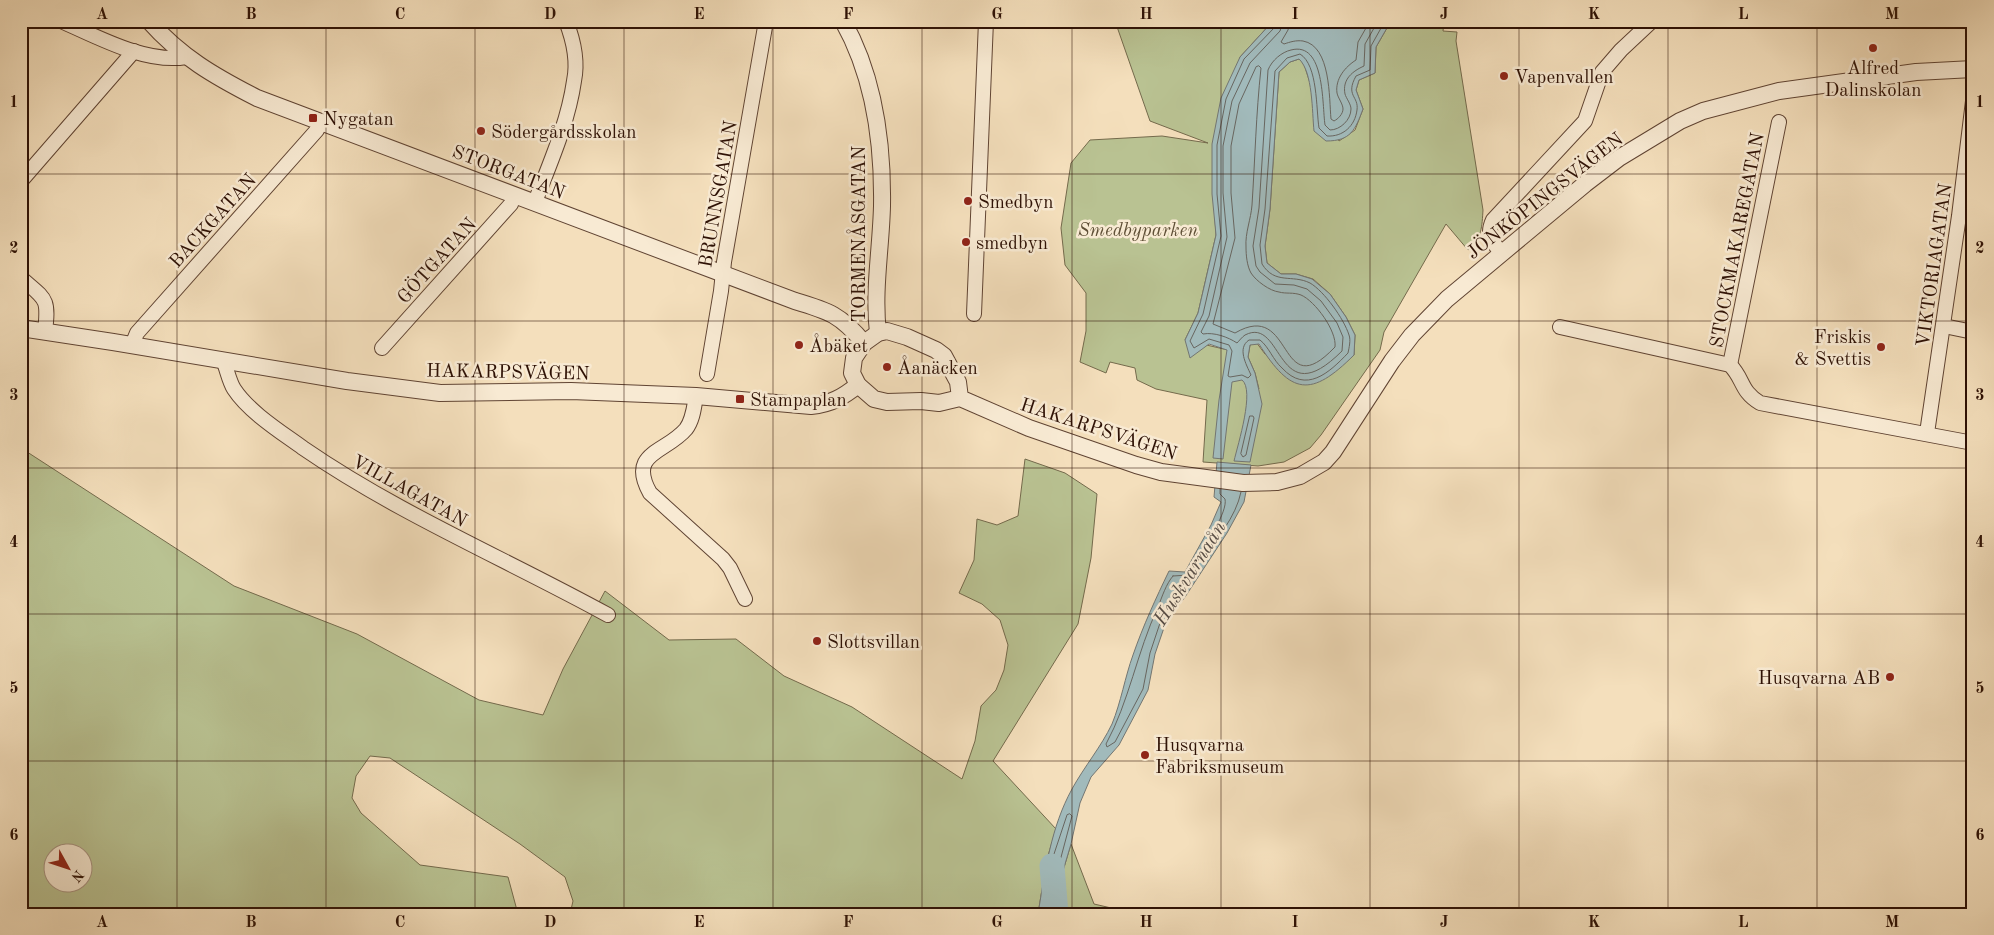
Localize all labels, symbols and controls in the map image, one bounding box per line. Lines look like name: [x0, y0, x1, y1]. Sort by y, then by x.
text: A: [96, 7, 108, 23]
text: B: [245, 7, 257, 23]
text: C: [395, 7, 405, 23]
text: D: [544, 7, 556, 23]
text: E: [693, 7, 705, 23]
text: F: [843, 7, 854, 23]
text: G: [991, 7, 1003, 23]
text: H: [1139, 7, 1153, 23]
text: I: [1291, 7, 1299, 23]
text: J: [1440, 7, 1449, 23]
text: K: [1588, 7, 1600, 23]
text: L: [1738, 7, 1749, 23]
text: M: [1885, 7, 1899, 23]
marker: Alfred Dalinskolan: [1867, 42, 1879, 54]
place label: Alfred Dalinskolan: [1824, 60, 1922, 101]
place label: Vapenvallen: [1514, 69, 1613, 88]
marker: Vapenvallen: [1498, 70, 1510, 82]
text: 1: [9, 95, 19, 111]
text: 1: [1975, 95, 1985, 111]
place label: Nygatan: [323, 111, 394, 130]
marker: Nygatan: [307, 112, 319, 124]
street label: BRUNNSGATAN: [697, 119, 742, 269]
place label: Södergårdsskolan: [491, 124, 637, 143]
marker: Södergårdsskolan: [475, 125, 487, 137]
street label: JÖNKÖPINGSVÄGEN: [1461, 127, 1628, 264]
street label: STOCKMAKAREGATAN: [1708, 131, 1769, 350]
street label: STORGATAN: [449, 143, 568, 204]
street label: TORMENÅSGATAN: [846, 145, 870, 322]
street label: BACKGATAN: [167, 171, 261, 272]
street label: VIKTORIAGATAN: [1915, 182, 1956, 348]
place label: Smedbyn: [978, 194, 1054, 213]
marker: Smedbyn: [962, 195, 974, 207]
street label: GÖTGATAN: [392, 212, 481, 308]
park label: Smedbyparken: [1078, 222, 1198, 241]
place label: smedbyn: [976, 235, 1048, 254]
marker: smedbyn: [960, 236, 972, 248]
text: 2: [9, 241, 19, 257]
text: 2: [1975, 241, 1985, 257]
place label: Friskis & Svettis: [1794, 329, 1871, 370]
place label: Åbäket: [809, 333, 868, 357]
marker: Åbäket: [793, 339, 805, 351]
marker: Friskis & Svettis: [1875, 341, 1887, 353]
place label: Åanäcken: [897, 355, 978, 379]
street label: HAKARPSVÄGEN: [426, 360, 590, 384]
marker: Åanäcken: [881, 361, 893, 373]
text: 3: [9, 388, 19, 404]
text: 3: [1975, 388, 1985, 404]
place label: Stampaplan: [750, 392, 847, 411]
marker: Stampaplan: [734, 393, 746, 405]
street label: HAKARPSVÄGEN: [1017, 393, 1180, 465]
street label: VILLAGATAN: [348, 453, 470, 532]
water label: Huskvarnaån: [1150, 518, 1231, 631]
text: 4: [9, 535, 19, 551]
text: 4: [1975, 535, 1985, 551]
place label: Slottsvillan: [827, 634, 920, 653]
marker: Slottsvillan: [811, 635, 823, 647]
place label: Husqvarna AB: [1758, 670, 1880, 689]
marker: Husqvarna AB: [1884, 671, 1896, 683]
text: 5: [9, 681, 19, 697]
text: 5: [1975, 681, 1985, 697]
place label: Husqvarna Fabriksmuseum: [1155, 737, 1284, 778]
marker: Husqvarna Fabriksmuseum: [1139, 749, 1151, 761]
text: 6: [9, 828, 19, 844]
text: 6: [1975, 828, 1985, 844]
north arrow: [42, 842, 92, 892]
text: N: [68, 867, 86, 885]
text: A: [96, 915, 108, 931]
text: B: [245, 915, 257, 931]
text: C: [395, 915, 405, 931]
text: D: [544, 915, 556, 931]
text: E: [693, 915, 705, 931]
text: F: [843, 915, 854, 931]
text: G: [991, 915, 1003, 931]
text: H: [1139, 915, 1153, 931]
text: I: [1291, 915, 1299, 931]
text: J: [1440, 915, 1449, 931]
text: K: [1588, 915, 1600, 931]
text: L: [1738, 915, 1749, 931]
text: M: [1885, 915, 1899, 931]

